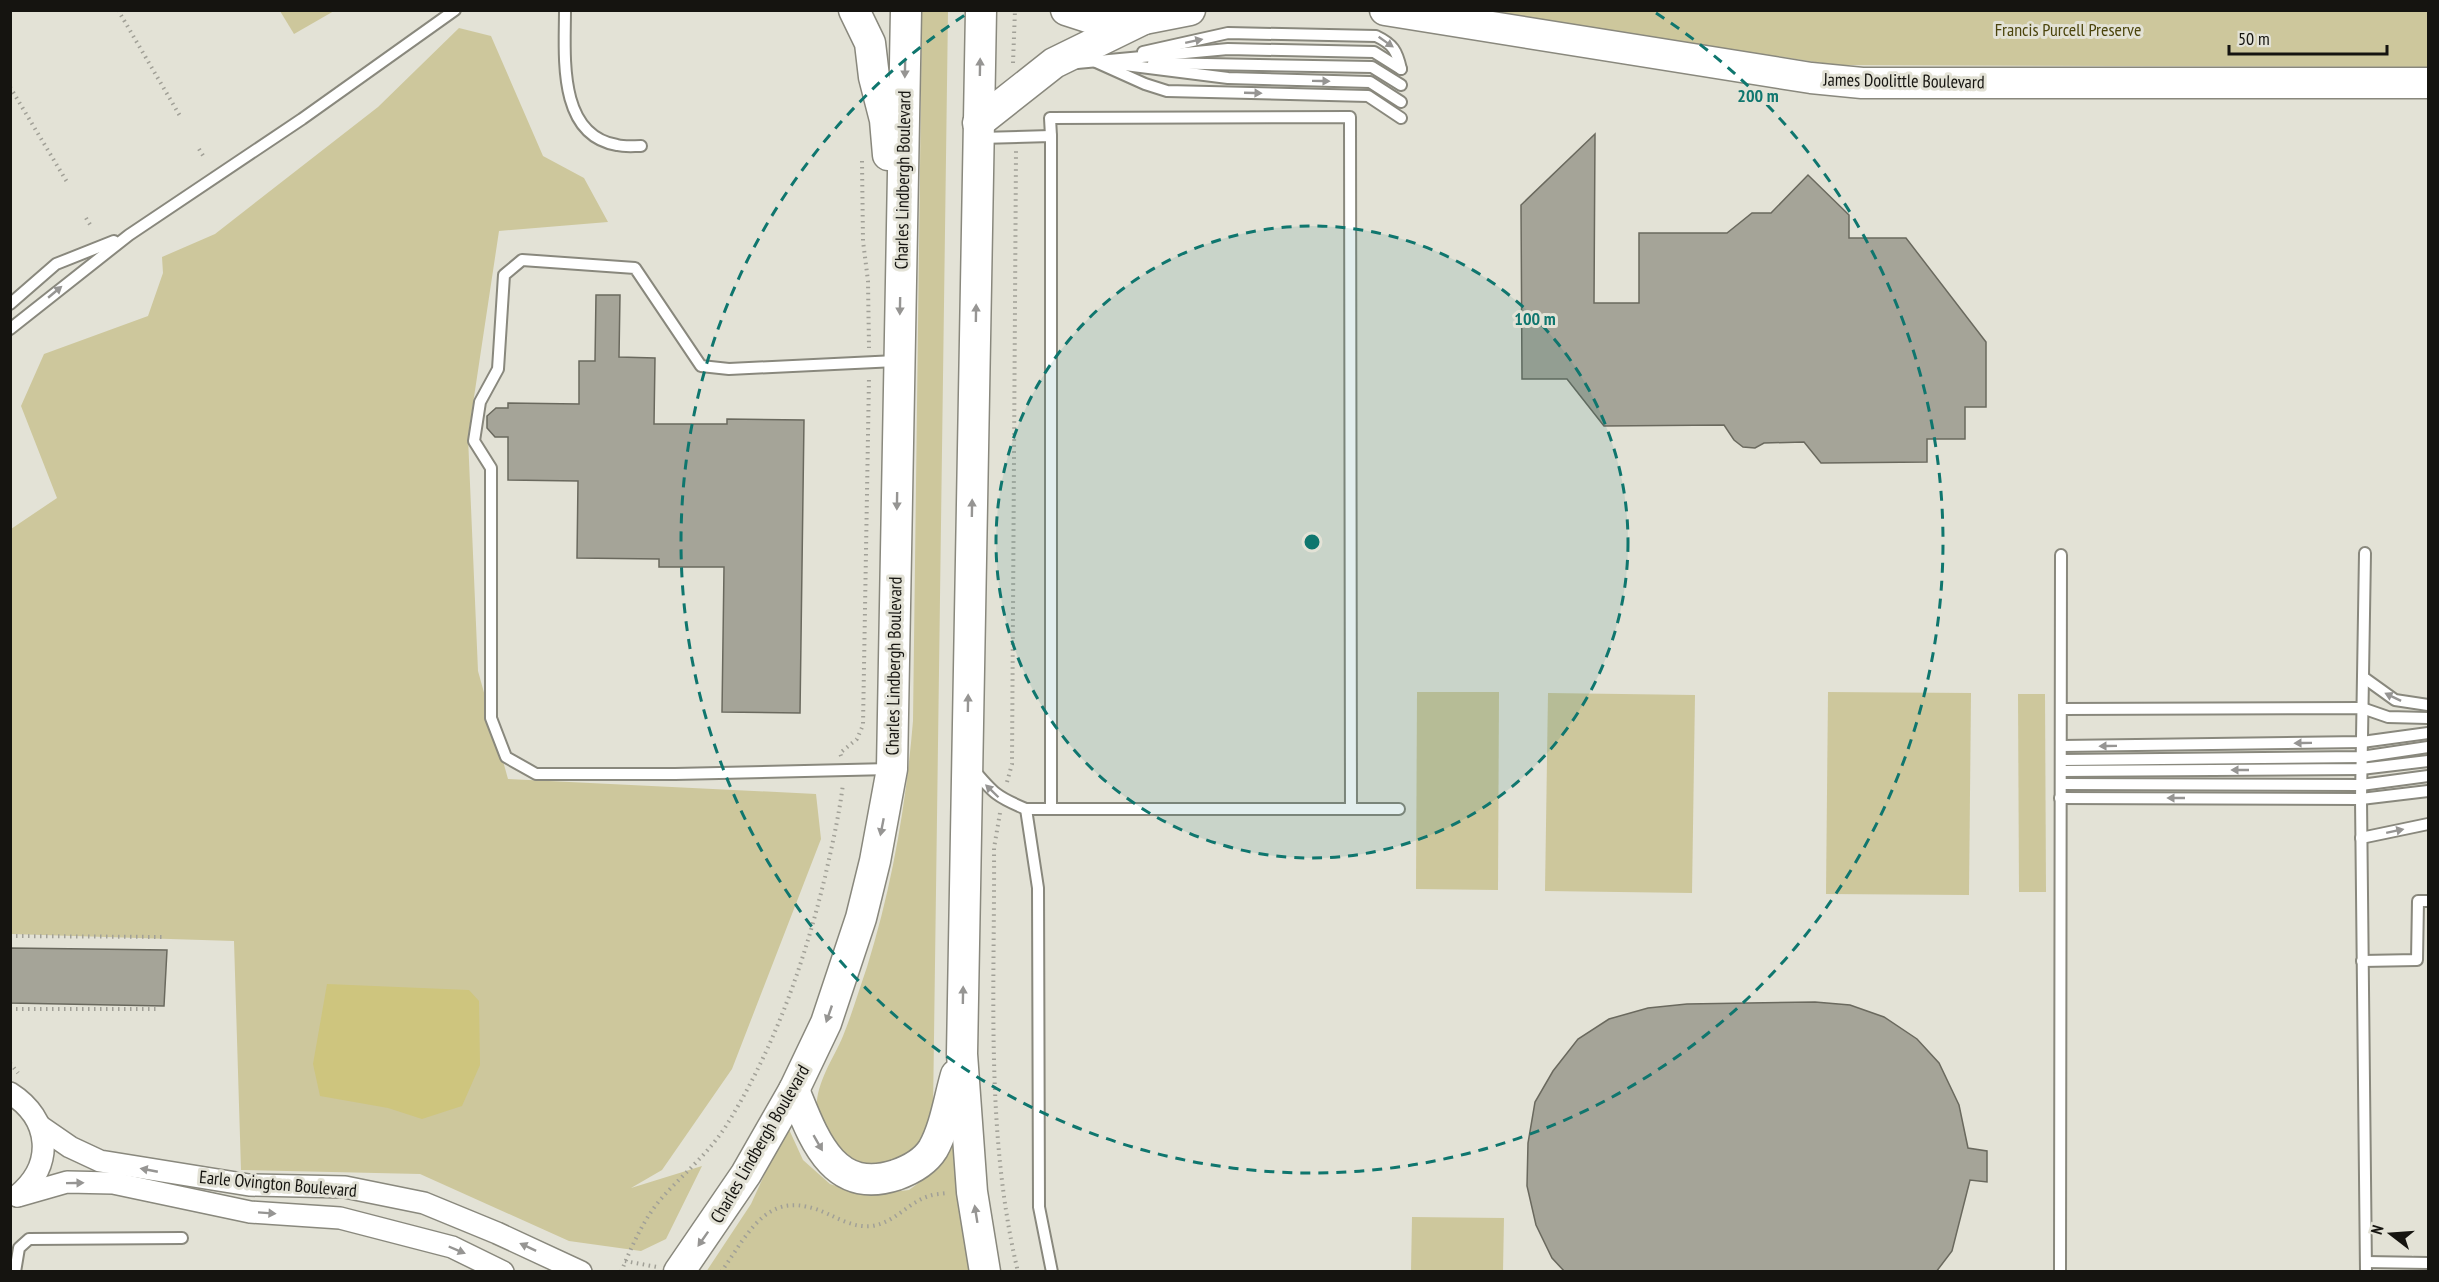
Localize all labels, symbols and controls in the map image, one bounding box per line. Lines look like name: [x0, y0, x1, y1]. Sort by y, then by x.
park label: Francis Purcell Preserve: [1995, 18, 2141, 41]
scale bar: [2229, 18, 2386, 56]
text: 50 m: [2238, 27, 2270, 50]
one-way arrow: [1185, 35, 1203, 45]
one-way arrow: [1377, 36, 1393, 48]
one-way arrow: [975, 57, 985, 76]
one-way arrow: [901, 59, 910, 78]
street label: James Doolittle Boulevard: [1822, 68, 1985, 93]
one-way arrow: [1312, 76, 1331, 85]
text: 200 m: [1737, 84, 1779, 107]
one-way arrow: [1244, 88, 1263, 97]
street label: Charles Lindbergh Boulevard: [889, 90, 916, 270]
one-way arrow: [47, 286, 62, 299]
one-way arrow: [896, 296, 905, 315]
one-way arrow: [971, 303, 981, 322]
text: 100 m: [1514, 307, 1556, 330]
one-way arrow: [892, 491, 902, 510]
one-way arrow: [967, 498, 977, 517]
centre of rings: [1302, 532, 1322, 552]
street label: Charles Lindbergh Boulevard: [880, 576, 907, 756]
one-way arrow: [964, 693, 973, 712]
one-way arrow: [2385, 693, 2402, 702]
one-way arrow: [2294, 738, 2313, 748]
one-way arrow: [2099, 741, 2118, 751]
one-way arrow: [2230, 765, 2249, 775]
one-way arrow: [985, 784, 1000, 798]
one-way arrow: [2167, 793, 2186, 803]
one-way arrow: [877, 817, 886, 836]
one-way arrow: [2386, 826, 2405, 835]
one-way arrow: [958, 986, 968, 1005]
one-way arrow: [824, 1005, 833, 1023]
street label: Charles Lindbergh Boulevard: [705, 1061, 814, 1227]
one-way arrow: [812, 1135, 823, 1151]
one-way arrow: [139, 1165, 158, 1174]
street label: Earle Ovington Boulevard: [198, 1165, 358, 1202]
one-way arrow: [66, 1178, 85, 1187]
one-way arrow: [971, 1204, 980, 1223]
north arrow: [2361, 1204, 2421, 1264]
one-way arrow: [257, 1208, 276, 1217]
text: N: [2366, 1223, 2387, 1237]
one-way arrow: [697, 1230, 709, 1246]
one-way arrow: [519, 1242, 537, 1252]
one-way arrow: [449, 1246, 466, 1255]

